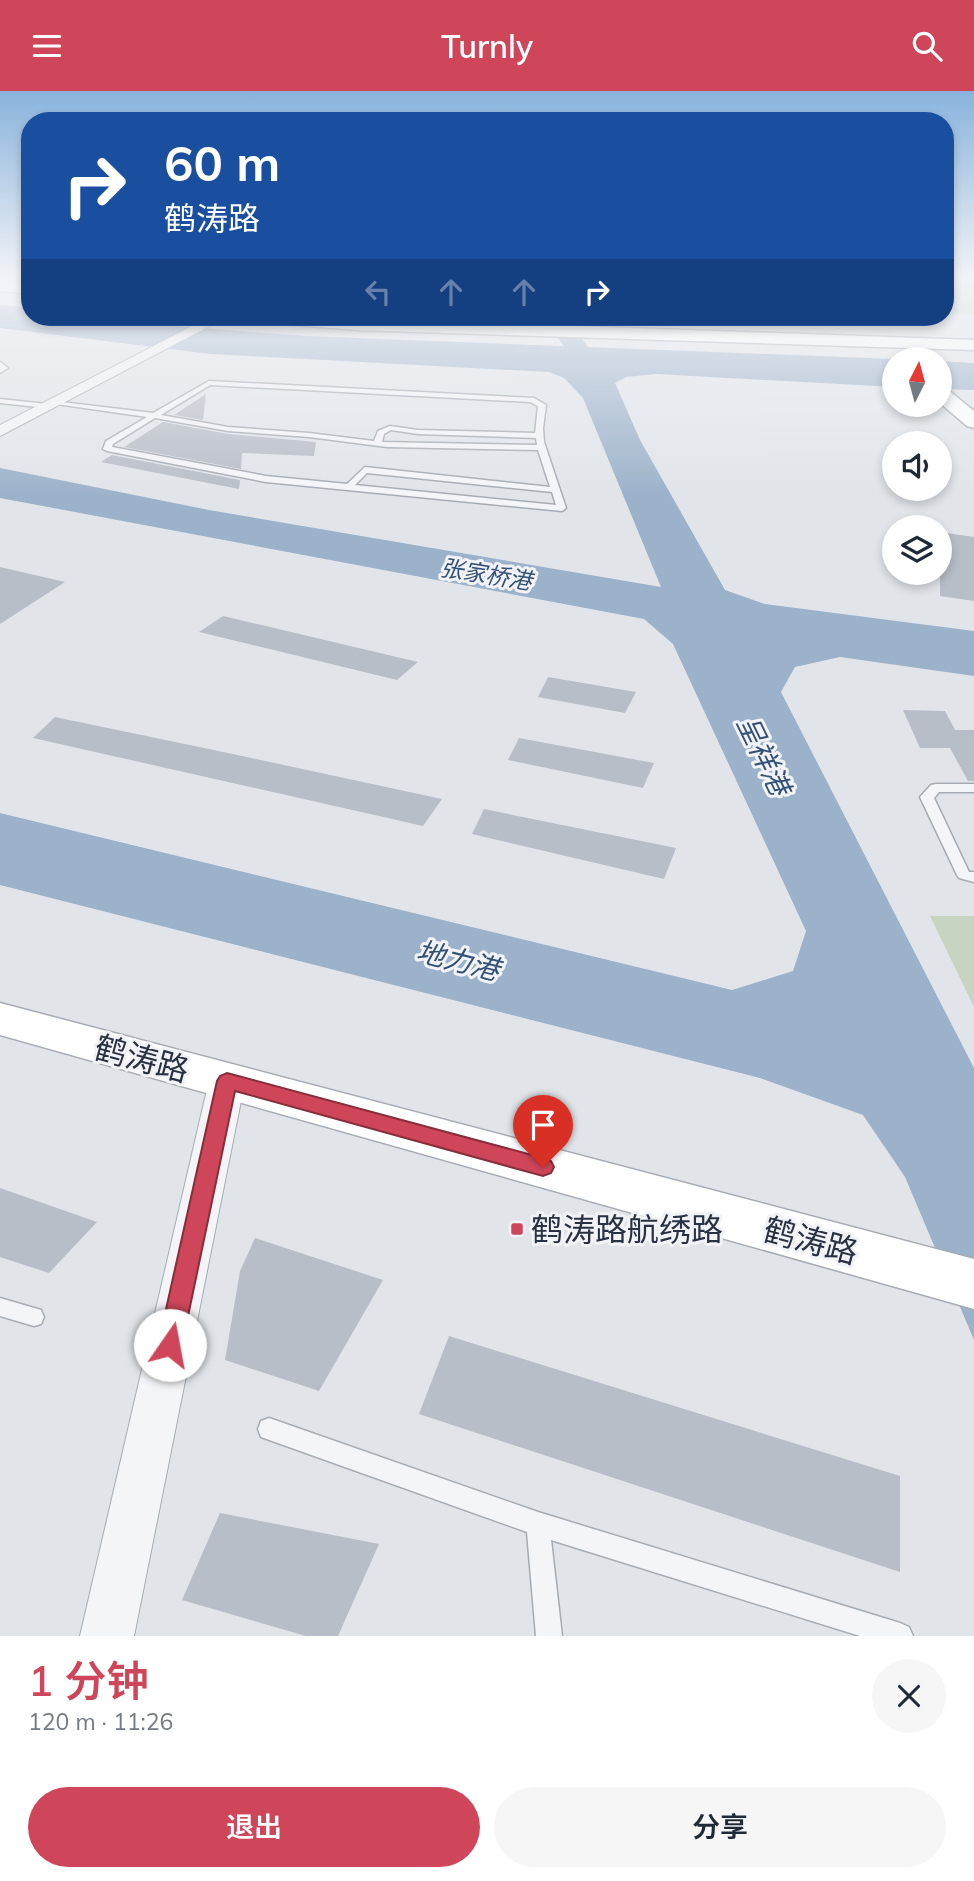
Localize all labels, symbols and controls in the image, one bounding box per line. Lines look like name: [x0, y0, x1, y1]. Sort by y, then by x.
text: Turnly: [441, 26, 533, 66]
icon: menu: [28, 27, 66, 65]
icon: search: [908, 27, 946, 65]
text: 60 m: [164, 132, 280, 193]
icon: right: [49, 140, 140, 231]
text: 鹤涛路: [164, 198, 260, 238]
icon: left: [359, 273, 397, 311]
icon: ahead: [432, 273, 470, 311]
icon: ahead: [505, 273, 543, 311]
icon: right: [578, 273, 616, 311]
north arrow: [882, 347, 952, 417]
map controls: [882, 347, 952, 585]
button: sound: [882, 431, 952, 501]
button: layers: [882, 515, 952, 585]
water label: 张家桥港: [438, 552, 537, 596]
water label: 呈祥港: [730, 710, 800, 804]
water label: 地力港: [413, 933, 507, 988]
street label: 鹤涛路: [90, 1026, 194, 1090]
pin: [513, 1095, 573, 1167]
icon: arrive: [524, 1106, 562, 1144]
street label: 鹤涛路: [759, 1208, 863, 1272]
place label: 鹤涛路航绣路: [531, 1209, 723, 1249]
marker: 鹤涛路航绣路: [509, 1221, 525, 1237]
position arrow: [133, 1308, 207, 1382]
text: 1 分钟: [28, 1654, 148, 1707]
button: close: [872, 1659, 946, 1733]
text: 120 m · 11:26: [28, 1707, 173, 1736]
button: 退出: [28, 1787, 480, 1867]
button: 分享: [494, 1787, 946, 1867]

